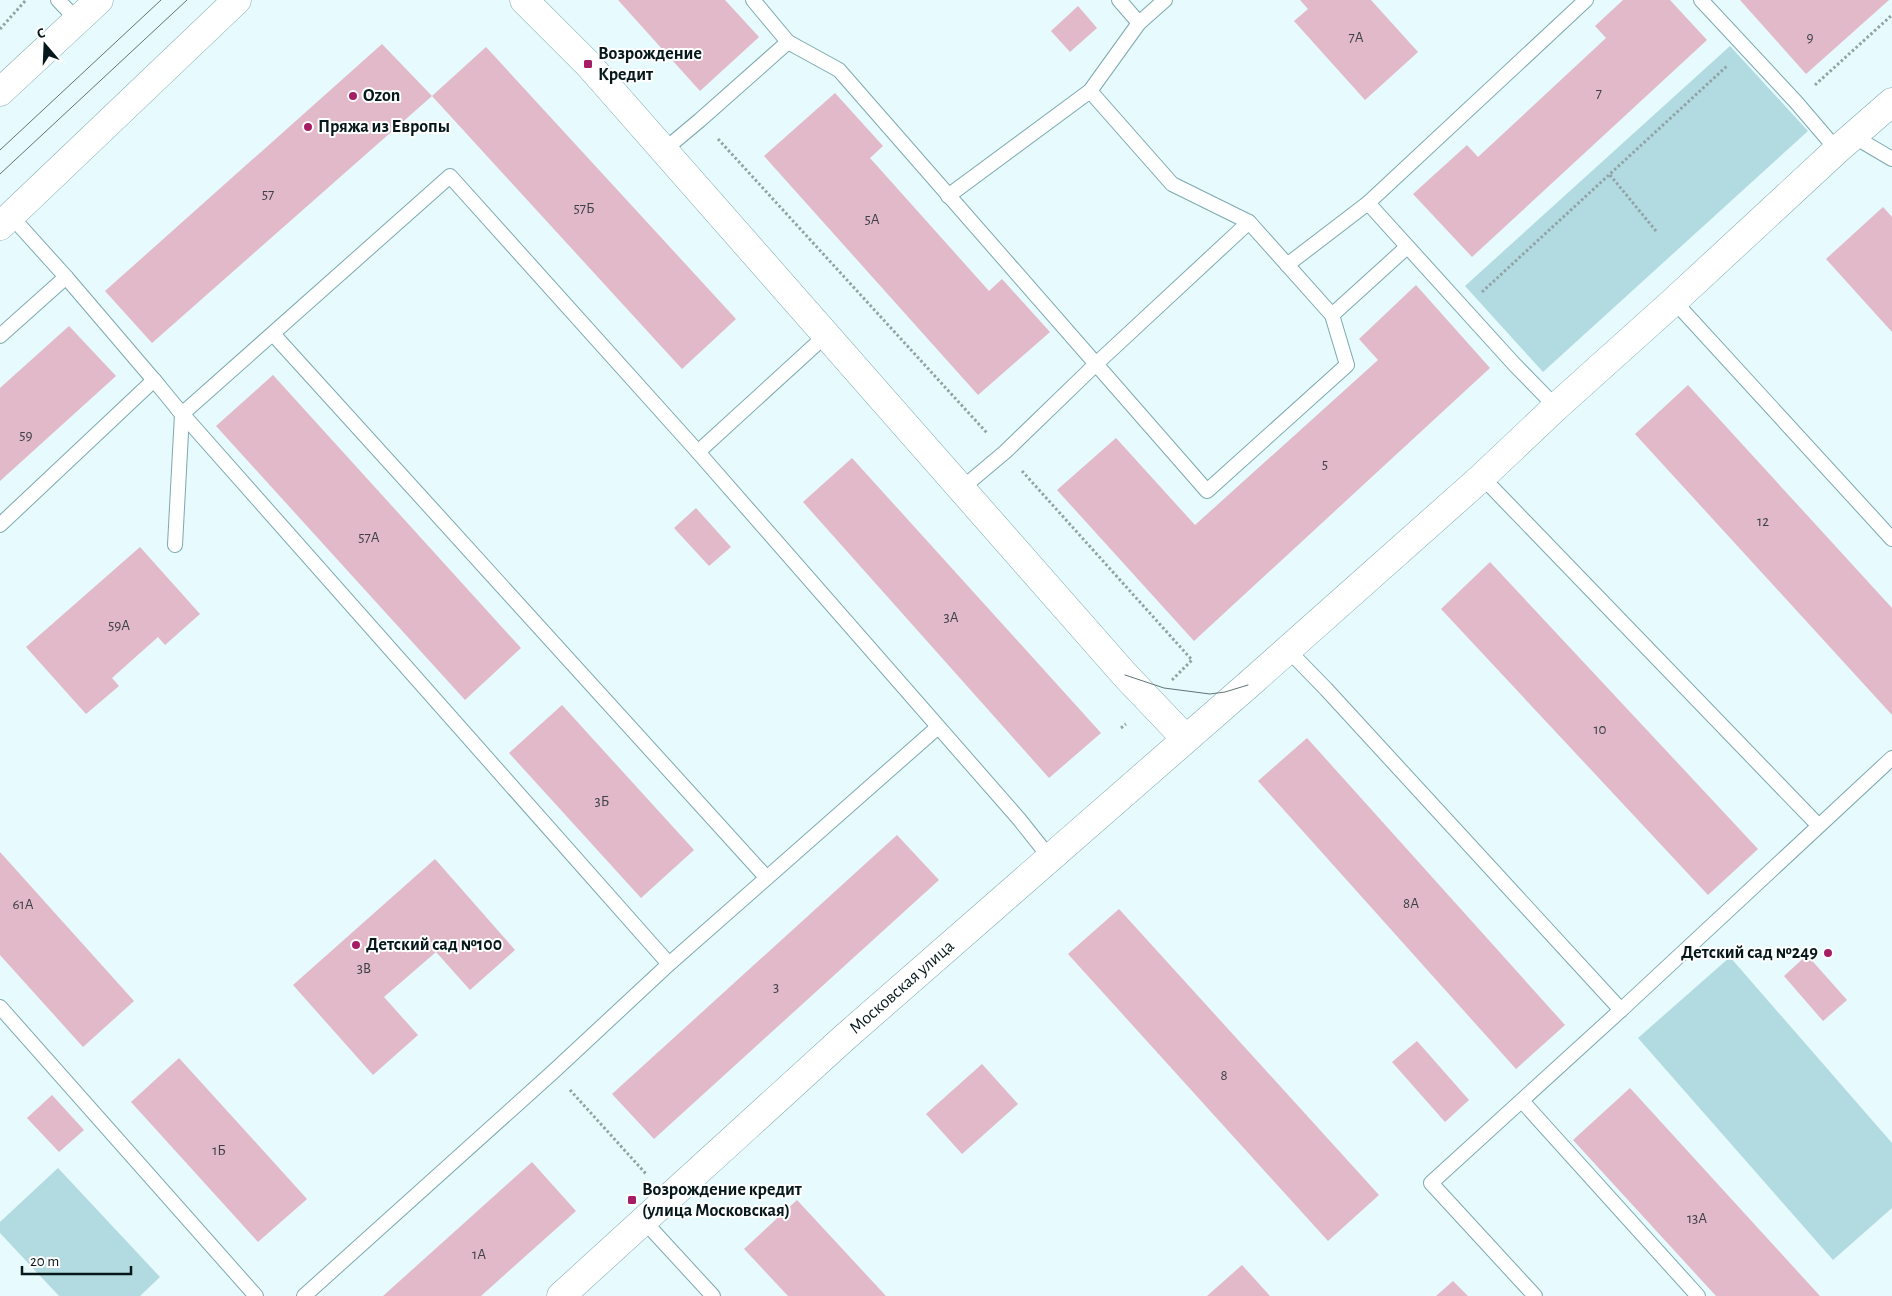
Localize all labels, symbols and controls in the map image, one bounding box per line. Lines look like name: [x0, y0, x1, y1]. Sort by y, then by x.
north arrow: [20, 20, 70, 70]
text: С: [35, 26, 47, 42]
house number: 7А: [1348, 30, 1364, 45]
house number: 9: [1806, 30, 1814, 45]
place label: Возрождение Кредит: [598, 45, 702, 84]
marker: Возрождение Кредит: [582, 58, 594, 70]
house number: 7: [1596, 86, 1602, 101]
place label: Ozon: [363, 87, 400, 105]
marker: Ozon: [347, 90, 359, 102]
place label: Пряжа из Европы: [318, 118, 450, 136]
marker: Пряжа из Европы: [302, 121, 314, 133]
house number: 57: [262, 187, 274, 202]
house number: 57Б: [573, 201, 595, 216]
house number: 5А: [864, 212, 880, 227]
house number: 59: [19, 428, 33, 443]
house number: 5: [1322, 457, 1328, 472]
house number: 12: [1757, 514, 1769, 529]
house number: 57А: [358, 530, 380, 545]
house number: 3А: [943, 610, 959, 625]
house number: 59А: [108, 618, 130, 633]
house number: 10: [1593, 722, 1607, 737]
house number: 3Б: [595, 794, 609, 809]
house number: 8А: [1403, 896, 1419, 911]
house number: 61А: [12, 897, 34, 912]
place label: Детский сад №100: [366, 936, 502, 954]
street label: Московская улица: [846, 937, 958, 1038]
marker: Детский сад №100: [350, 939, 362, 951]
place label: Детский сад №249: [1681, 944, 1818, 962]
marker: Детский сад №249: [1822, 947, 1834, 959]
house number: 3В: [357, 961, 371, 976]
house number: 3: [773, 980, 779, 995]
house number: 8: [1220, 1068, 1228, 1083]
house number: 1Б: [212, 1143, 226, 1158]
place label: Возрождение кредит (улица Московская): [642, 1181, 803, 1220]
marker: Возрождение кредит (улица Московская): [626, 1194, 638, 1206]
house number: 13А: [1687, 1211, 1707, 1226]
scale bar: [22, 1244, 131, 1276]
house number: 1А: [472, 1247, 486, 1262]
text: 20 m: [30, 1254, 59, 1269]

